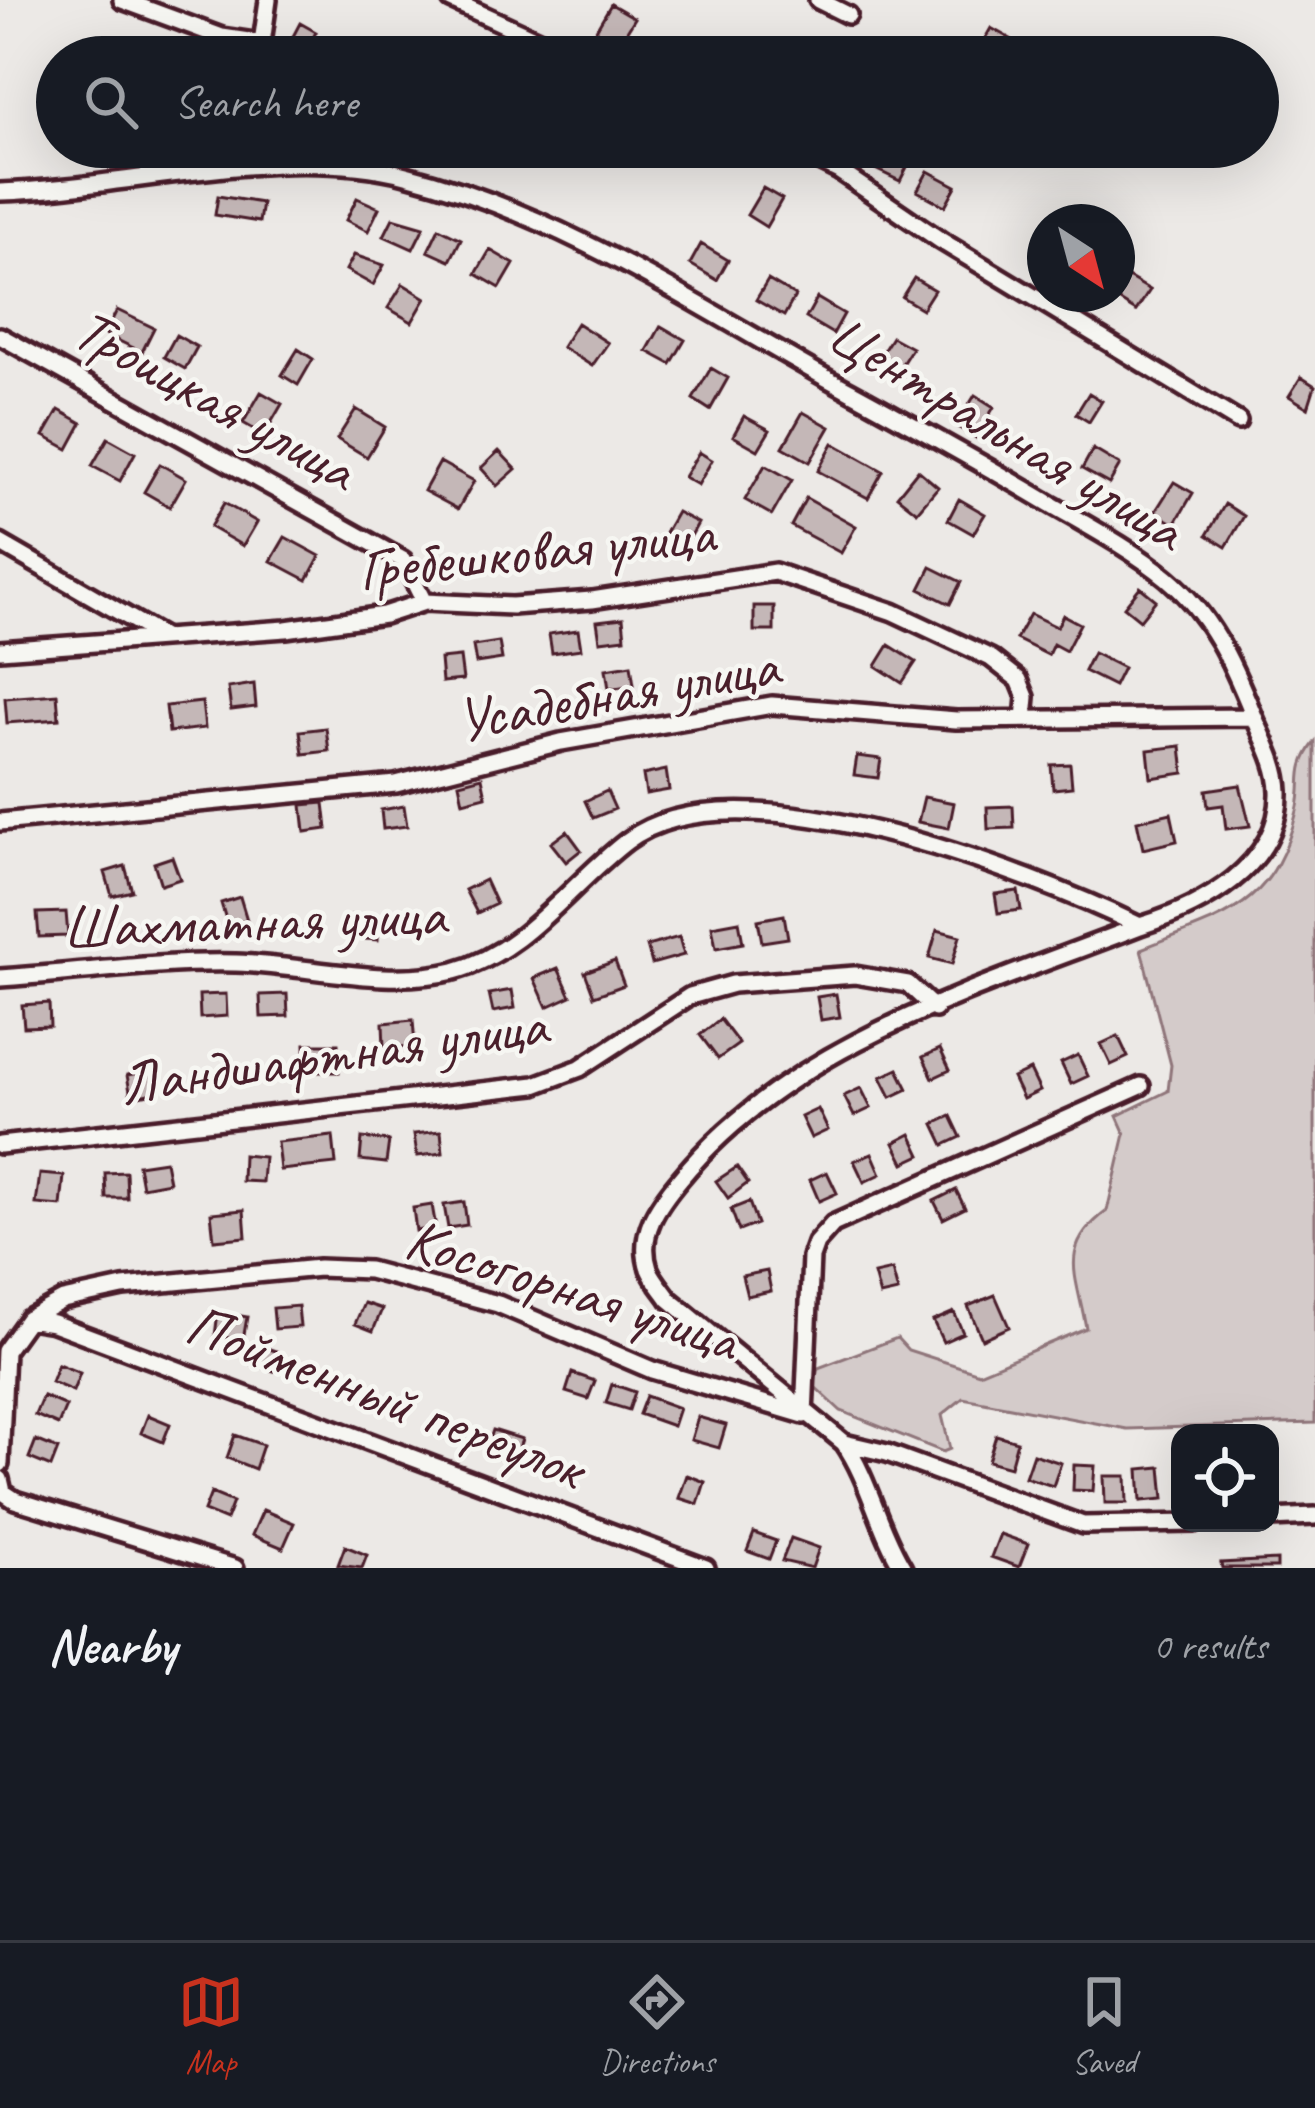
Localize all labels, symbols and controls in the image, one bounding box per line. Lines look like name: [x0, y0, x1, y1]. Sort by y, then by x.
search box: [36, 36, 1279, 168]
icon: search: [78, 69, 144, 135]
text: Search here: [174, 74, 357, 131]
north arrow: [1027, 204, 1135, 312]
street label: Троицкая улица: [61, 291, 372, 509]
street label: Центральная улица: [814, 295, 1201, 569]
street label: Гребешковая улица: [355, 494, 721, 607]
street label: Усадебная улица: [450, 627, 788, 759]
street label: Шахматная улица: [61, 876, 451, 966]
street label: Ландшафтная улица: [115, 986, 555, 1122]
street label: Косогорная улица: [397, 1200, 751, 1379]
street label: Пойменный переулок: [176, 1285, 599, 1508]
map controls: [1171, 1424, 1279, 1532]
button: locate: [1171, 1424, 1279, 1532]
text: Nearby: [48, 1614, 176, 1678]
text: 0 results: [1153, 1622, 1267, 1671]
tab: Map: [178, 1969, 244, 2083]
tab: Directions: [600, 1969, 715, 2083]
tab: Saved: [1071, 1969, 1137, 2083]

